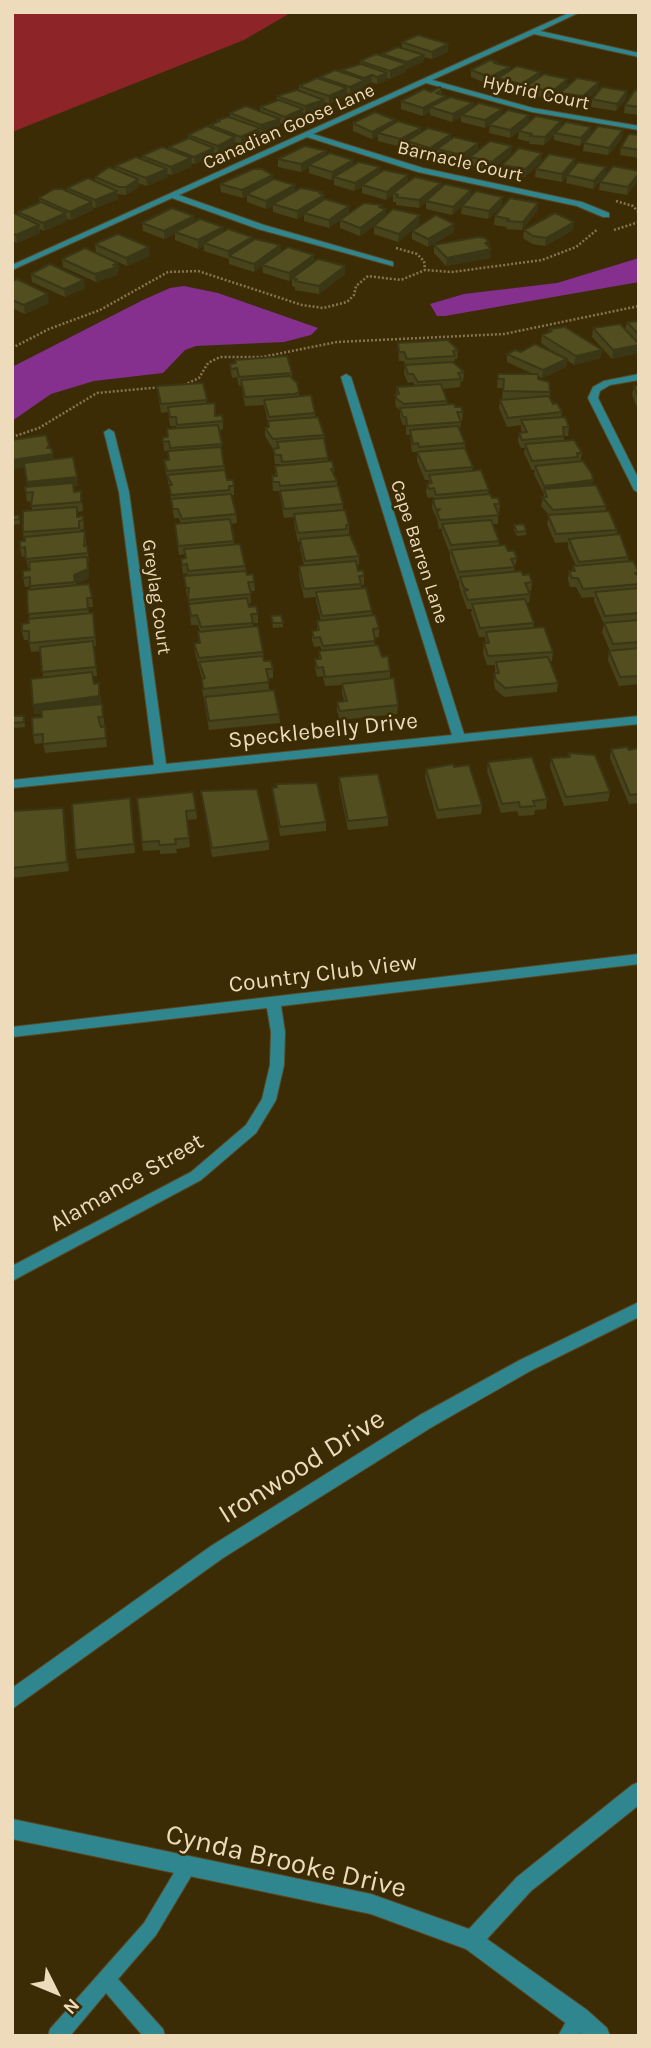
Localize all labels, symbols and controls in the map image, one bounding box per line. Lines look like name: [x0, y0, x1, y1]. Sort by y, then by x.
street label: Hybrid Court: [480, 71, 592, 115]
street label: Canadian Goose Lane: [200, 79, 378, 175]
street label: Barnacle Court: [395, 136, 525, 188]
street label: Cape Barren Lane: [385, 477, 453, 627]
street label: Greylag Court: [137, 538, 175, 656]
street label: Specklebelly Drive: [227, 707, 419, 755]
street label: Country Club View: [227, 949, 419, 999]
street label: Alamance Street: [45, 1128, 209, 1238]
street label: Ironwood Drive: [213, 1402, 391, 1532]
street label: Cynda Brooke Drive: [162, 1818, 410, 1906]
north arrow: [21, 1957, 91, 2027]
text: N: [59, 1994, 84, 2019]

